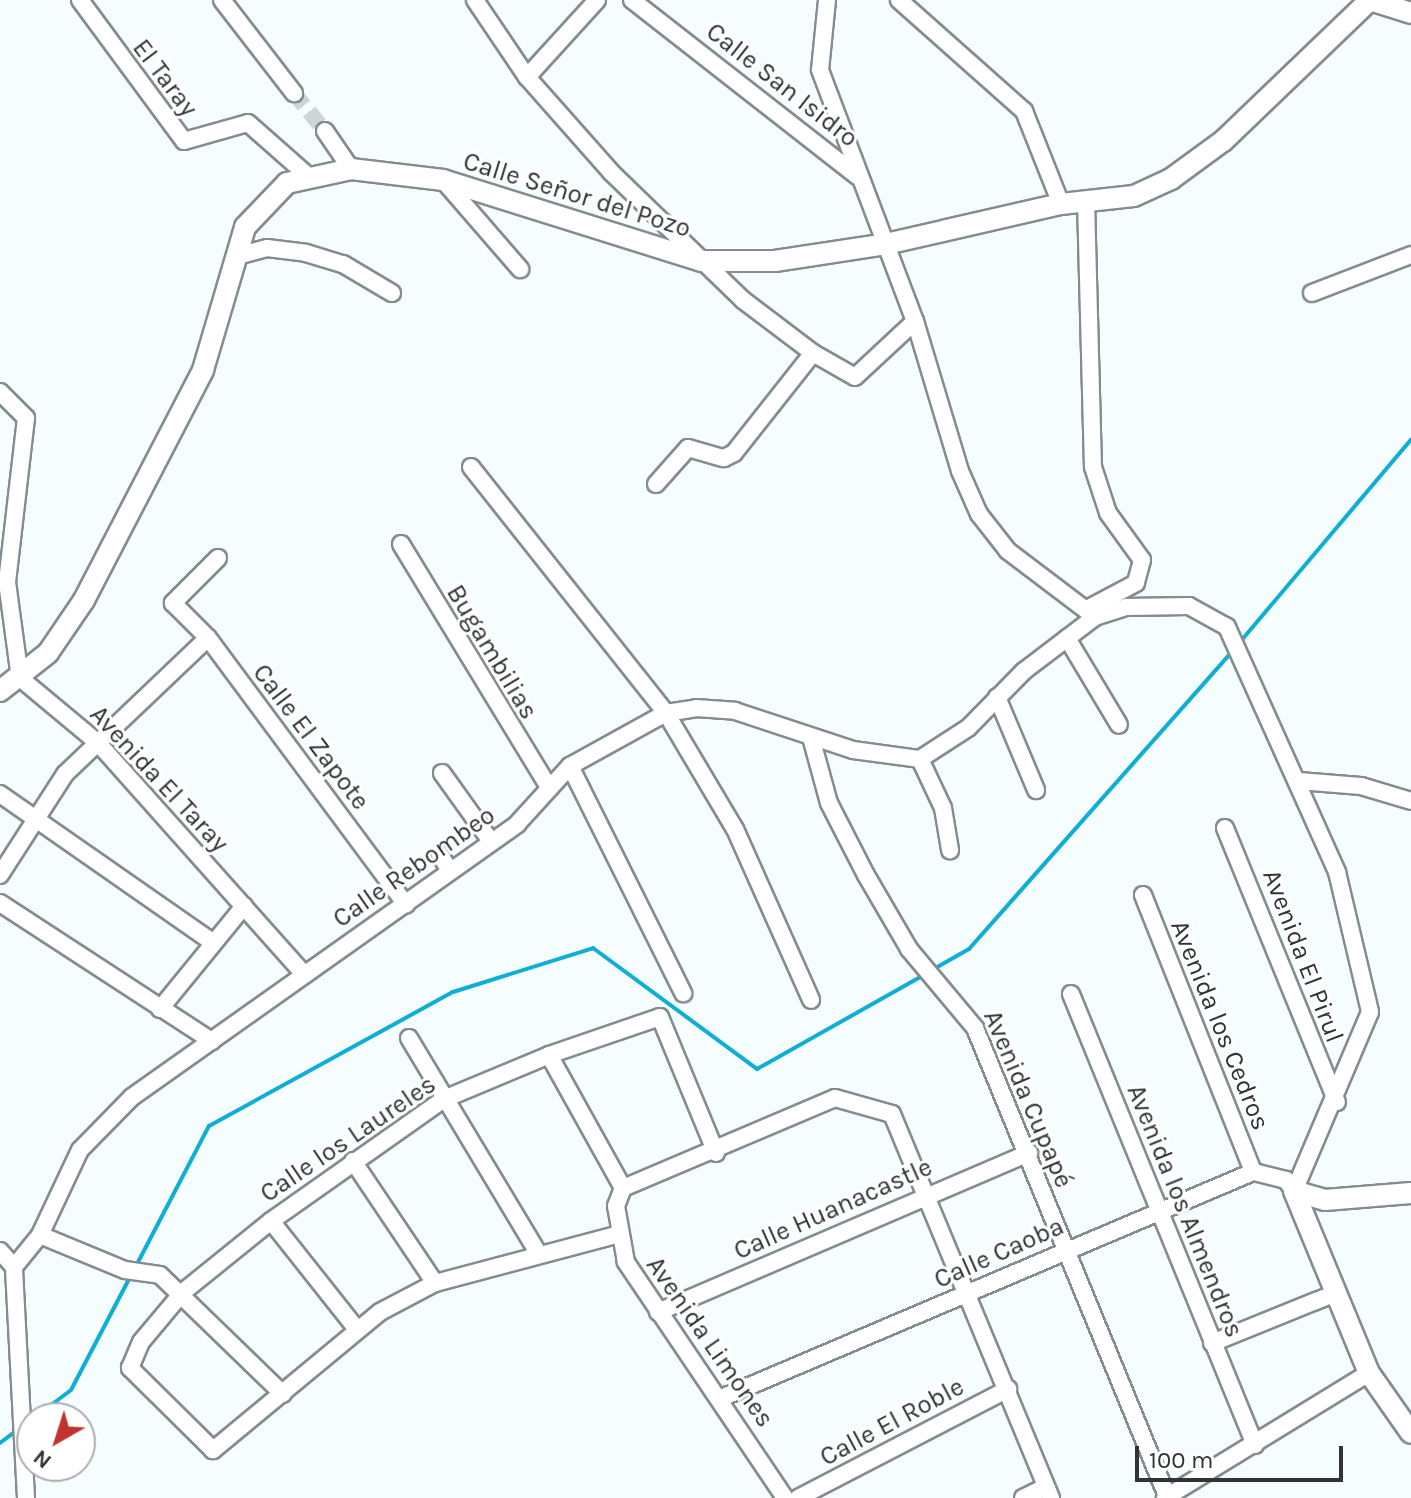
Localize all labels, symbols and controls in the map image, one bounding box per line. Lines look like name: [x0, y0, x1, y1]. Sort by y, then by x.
street label: Calle San Isidro: [700, 16, 864, 154]
street label: El Taray: [126, 33, 204, 123]
street label: Calle Señor del Pozo: [459, 146, 695, 244]
street label: Bugambilias: [440, 579, 544, 725]
street label: Calle El Zapote: [246, 658, 376, 816]
street label: Avenida El Taray: [83, 699, 235, 859]
street label: Calle Rebombeo: [327, 800, 501, 934]
street label: Avenida El Pirul: [1256, 865, 1350, 1047]
street label: Avenida los Cedros: [1164, 916, 1276, 1134]
street label: Avenida Cupapé: [977, 1006, 1079, 1192]
street label: Calle los Laureles: [254, 1069, 442, 1209]
street label: Avenida los Almendros: [1120, 1080, 1250, 1342]
street label: Calle Huanacastle: [729, 1151, 937, 1267]
street label: Calle Caoba: [929, 1211, 1069, 1295]
street label: Avenida Limones: [640, 1251, 780, 1433]
street label: Calle El Roble: [815, 1371, 969, 1473]
north arrow: [16, 1402, 96, 1482]
scale bar: [1139, 1430, 1347, 1480]
text: N: [28, 1444, 56, 1474]
text: 100 m: [1149, 1446, 1214, 1474]

